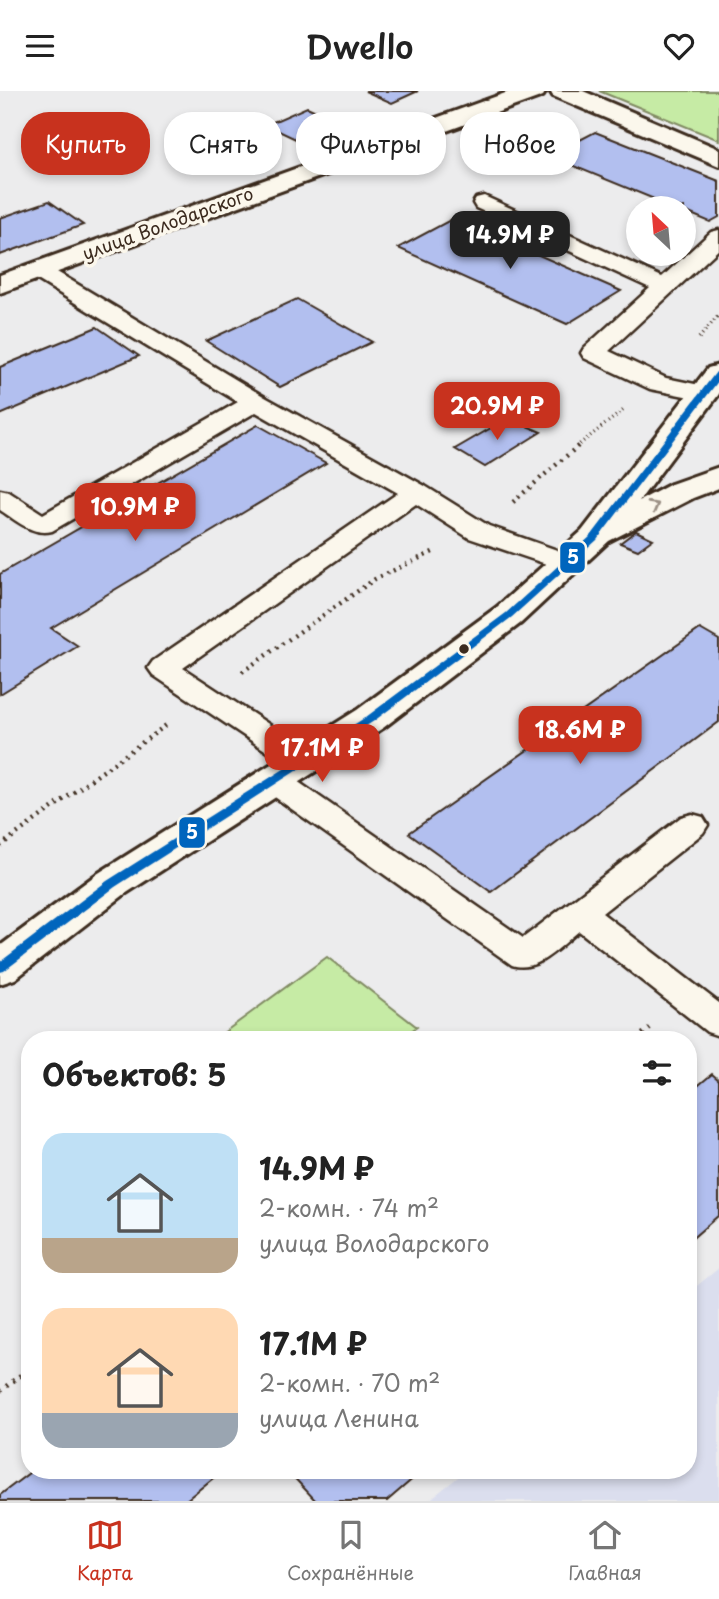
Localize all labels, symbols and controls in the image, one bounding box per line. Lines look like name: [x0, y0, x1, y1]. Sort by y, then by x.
text: Dwello: [305, 22, 414, 70]
icon: menu: [21, 27, 59, 65]
icon: heart: [660, 27, 698, 65]
chip: Купить: [21, 112, 150, 175]
chip: Снять: [164, 112, 282, 175]
chip: Фильтры: [296, 112, 446, 175]
chip: Новое: [460, 112, 580, 175]
street label: улица Володарского: [78, 179, 257, 266]
north arrow: [626, 196, 696, 266]
map controls: [626, 196, 696, 266]
pin: 14.9M ₽: [445, 211, 575, 271]
text: 14.9M ₽: [466, 216, 554, 251]
pin: 20.9M ₽: [432, 383, 562, 442]
text: 20.9M ₽: [450, 387, 544, 422]
pin: 10.9M ₽: [70, 483, 200, 543]
text: 10.9M ₽: [91, 488, 179, 523]
one-way arrow: [647, 501, 659, 514]
line badge: 5: [559, 541, 586, 574]
text: 5: [567, 542, 579, 570]
unlabelled marker: [457, 642, 471, 656]
pin: 18.6M ₽: [515, 707, 645, 766]
text: 18.6M ₽: [535, 711, 625, 746]
pin: 17.1M ₽: [257, 725, 387, 784]
text: 17.1M ₽: [281, 729, 363, 764]
line badge: 5: [178, 816, 206, 849]
text: 5: [186, 817, 198, 845]
text: Объектов: 5: [42, 1051, 227, 1096]
icon: filters: [638, 1054, 676, 1092]
text: 14.9M ₽: [259, 1145, 374, 1190]
icon: home: [98, 1161, 182, 1245]
text: 2-комн. · 74 m²: [259, 1190, 439, 1225]
text: улица Володарского: [259, 1225, 489, 1260]
text: 17.1M ₽: [259, 1320, 367, 1365]
icon: home: [98, 1336, 182, 1420]
text: 2-комн. · 70 m²: [259, 1365, 440, 1400]
text: улица Ленина: [259, 1400, 419, 1435]
tab: Карта: [77, 1516, 133, 1586]
tab: Сохранённые: [287, 1516, 414, 1586]
tab: Главная: [568, 1516, 642, 1586]

